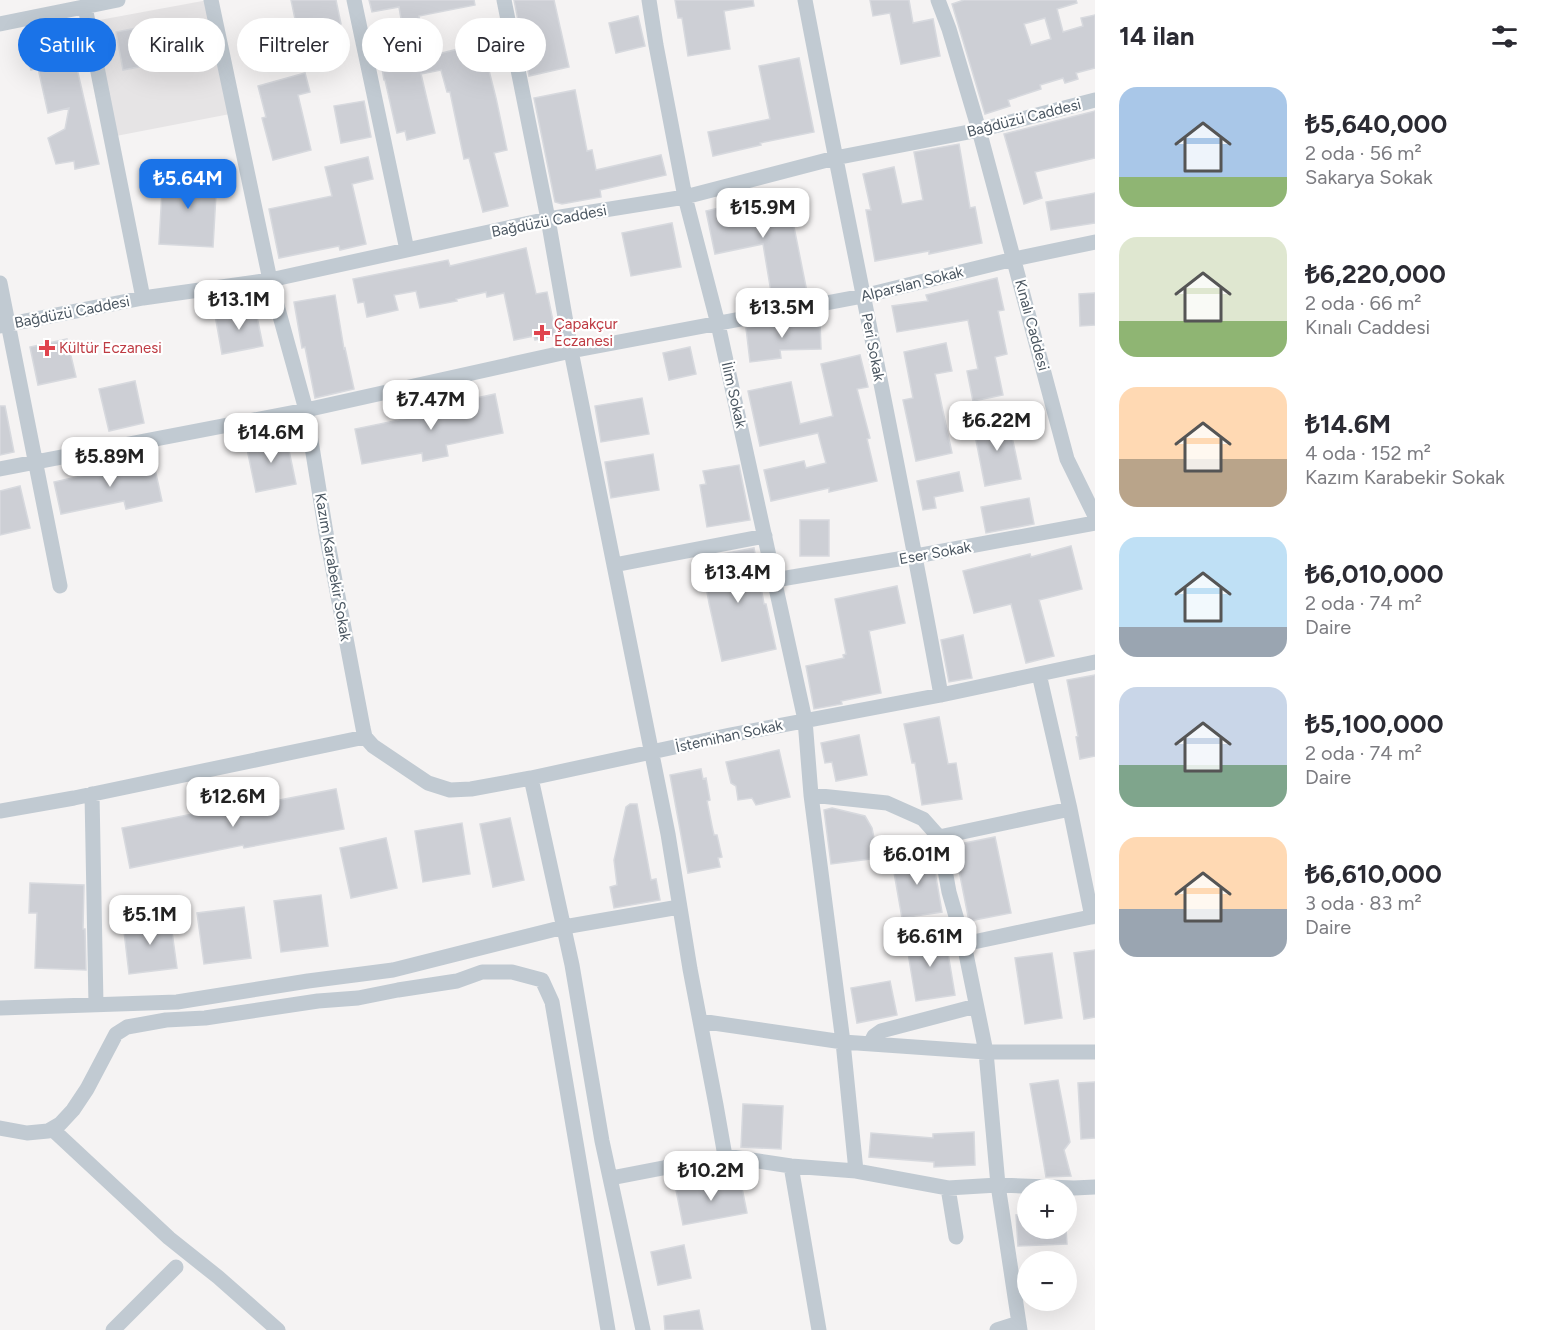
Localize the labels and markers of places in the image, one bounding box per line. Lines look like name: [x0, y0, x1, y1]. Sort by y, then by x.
pin: ₺5.64M: [139, 159, 237, 210]
pin: ₺15.9M: [714, 188, 812, 239]
pin: ₺13.1M: [190, 280, 288, 331]
pin: ₺13.5M: [733, 288, 831, 339]
place label: Çapakçur Eczanesi: [554, 315, 618, 350]
marker: Çapakçur Eczanesi: [535, 326, 549, 340]
place label: Kültür Eczanesi: [59, 339, 162, 357]
marker: Kültür Eczanesi: [40, 341, 54, 355]
pin: ₺7.47M: [382, 380, 480, 431]
pin: ₺6.22M: [948, 401, 1046, 452]
pin: ₺14.6M: [222, 413, 320, 464]
pin: ₺5.89M: [61, 437, 159, 488]
pin: ₺13.4M: [689, 553, 787, 604]
pin: ₺12.6M: [184, 777, 282, 828]
pin: ₺6.01M: [868, 835, 966, 886]
pin: ₺5.1M: [108, 895, 192, 946]
pin: ₺6.61M: [881, 917, 979, 968]
pin: ₺10.2M: [662, 1151, 760, 1202]

